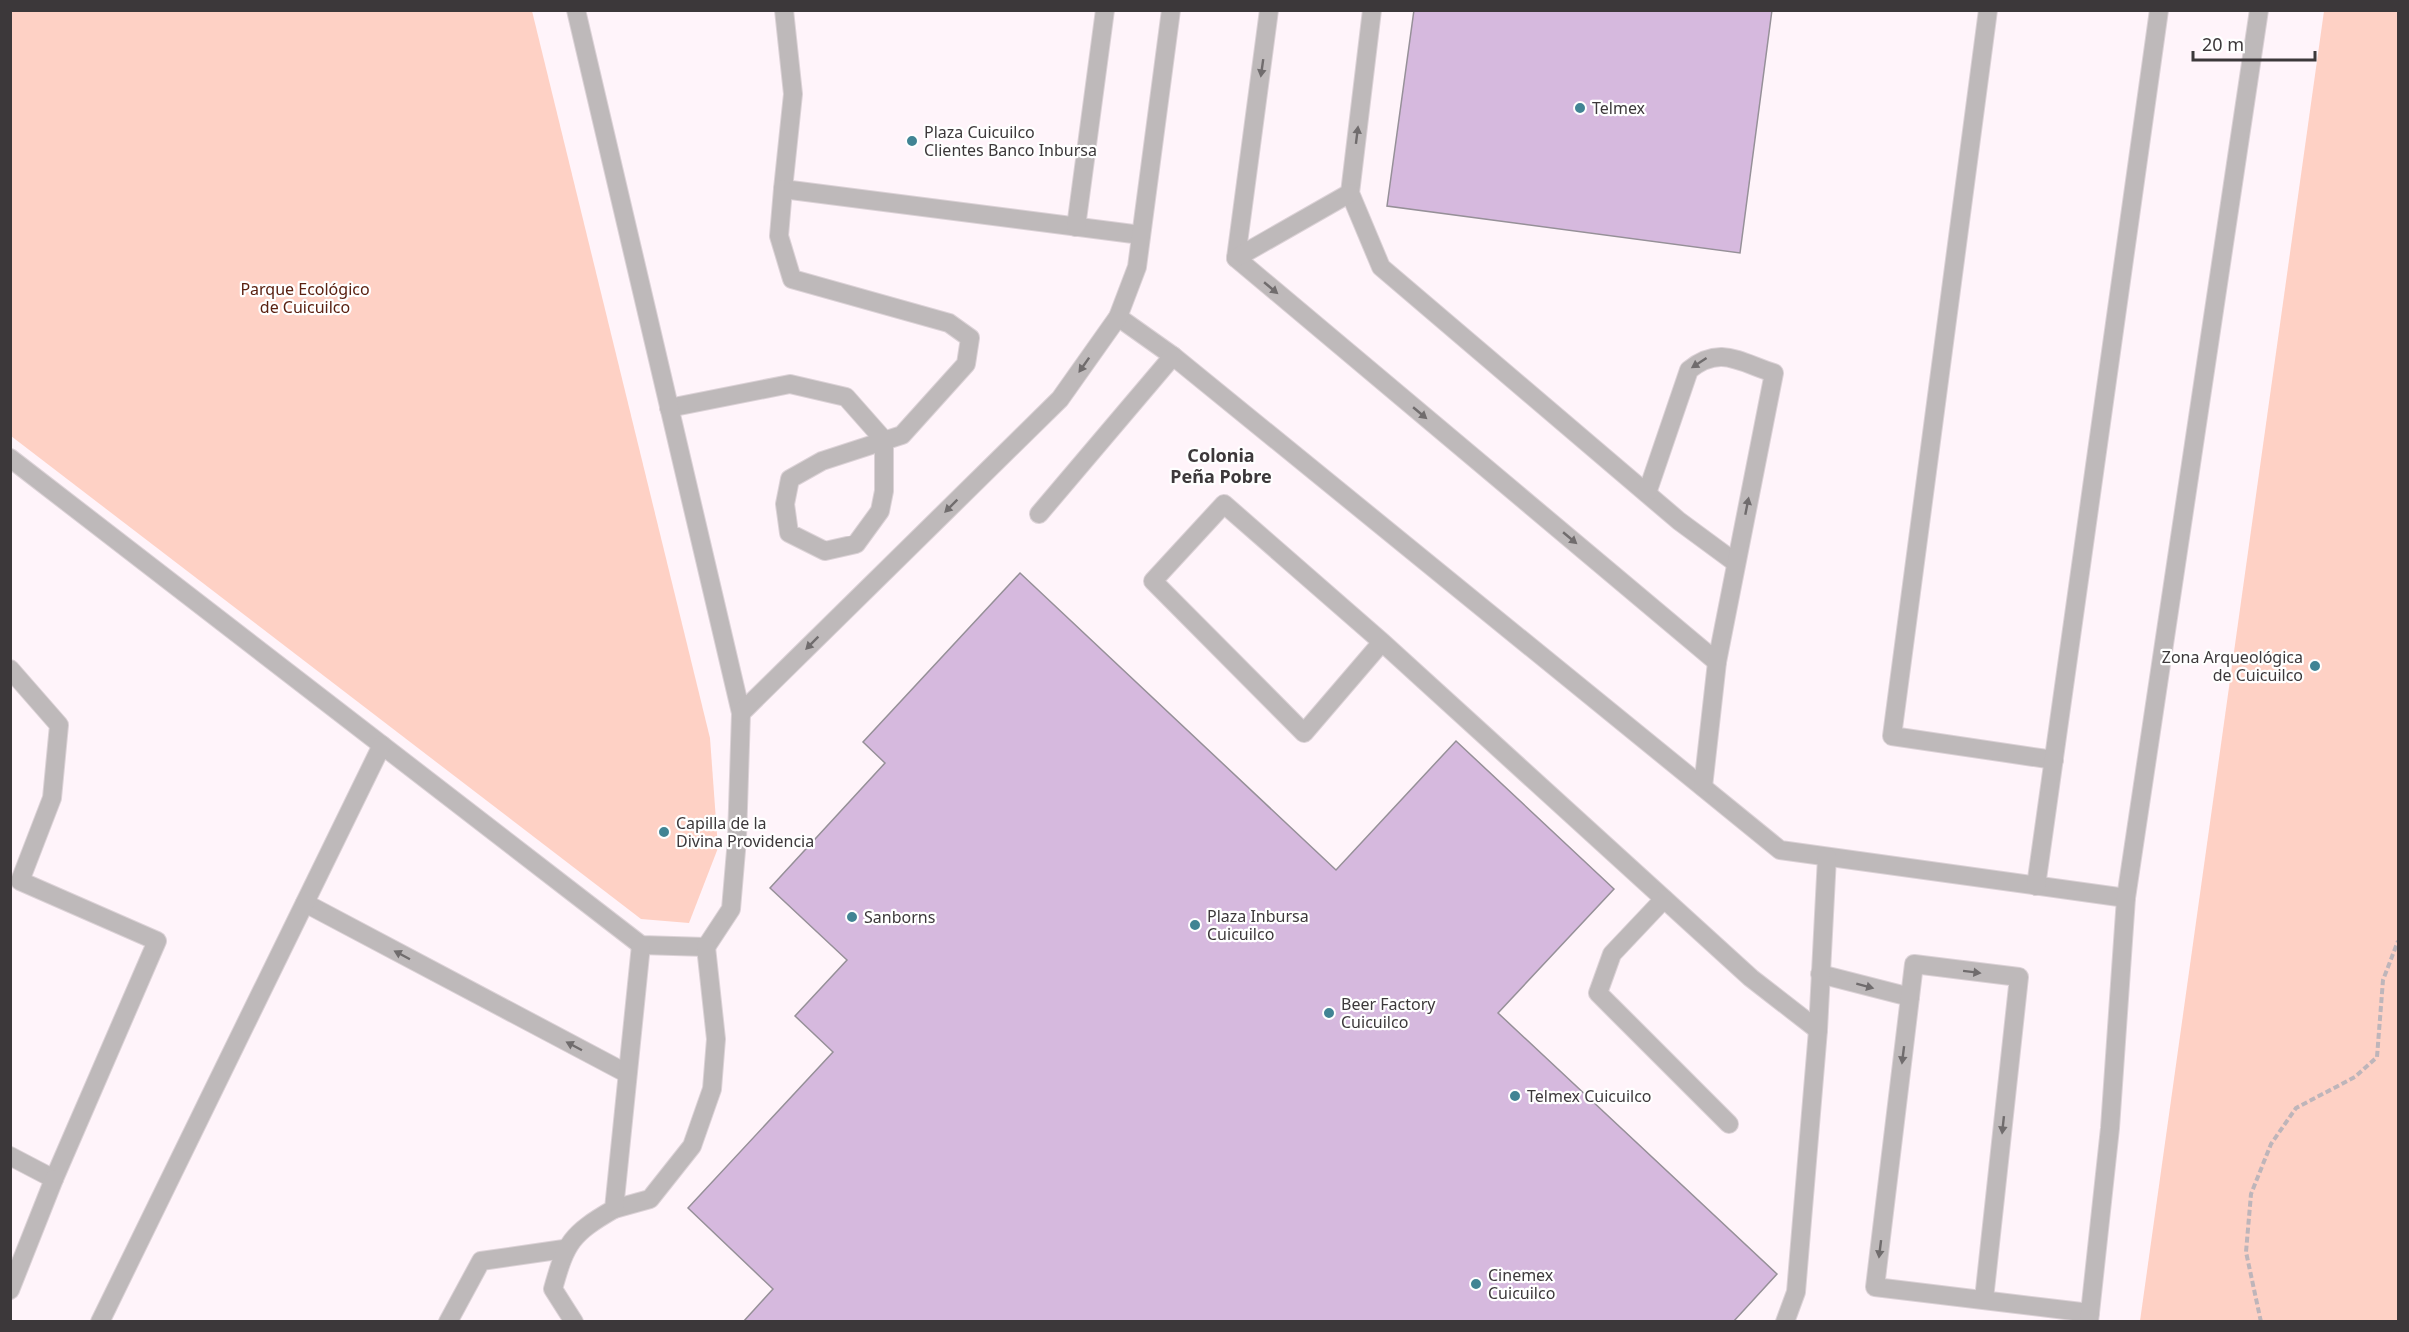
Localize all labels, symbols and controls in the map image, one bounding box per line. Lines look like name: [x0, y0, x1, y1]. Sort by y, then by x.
scale bar: [2193, 24, 2314, 62]
text: 20 m: [2202, 32, 2244, 56]
one-way arrow: [1257, 59, 1266, 78]
place label: Telmex: [1592, 97, 1646, 119]
marker: Telmex: [1573, 101, 1587, 115]
place label: Plaza Cuicuilco Clientes Banco Inbursa: [924, 121, 1097, 161]
one-way arrow: [1352, 126, 1362, 145]
marker: Plaza Cuicuilco Clientes Banco Inbursa: [905, 134, 919, 148]
park label: Parque Ecológico de Cuicuilco: [240, 278, 370, 318]
one-way arrow: [1263, 281, 1279, 294]
one-way arrow: [1078, 356, 1090, 372]
one-way arrow: [1691, 358, 1708, 369]
one-way arrow: [1412, 406, 1427, 419]
district label: Colonia Peña Pobre: [1170, 443, 1272, 488]
one-way arrow: [1743, 496, 1752, 515]
one-way arrow: [945, 499, 959, 513]
one-way arrow: [1562, 532, 1578, 545]
one-way arrow: [806, 636, 820, 650]
place label: Zona Arqueológica de Cuicuilco: [2162, 646, 2303, 686]
marker: Zona Arqueológica de Cuicuilco: [2308, 659, 2322, 673]
place label: Capilla de la Divina Providencia: [676, 812, 814, 852]
marker: Capilla de la Divina Providencia: [657, 825, 671, 839]
place label: Plaza Inbursa Cuicuilco: [1207, 905, 1309, 945]
place label: Sanborns: [864, 906, 935, 928]
marker: Sanborns: [845, 910, 859, 924]
marker: Plaza Inbursa Cuicuilco: [1188, 918, 1202, 932]
one-way arrow: [393, 950, 411, 960]
one-way arrow: [1963, 967, 1982, 976]
one-way arrow: [1856, 981, 1874, 991]
place label: Beer Factory Cuicuilco: [1341, 993, 1436, 1033]
marker: Beer Factory Cuicuilco: [1322, 1006, 1336, 1020]
one-way arrow: [565, 1041, 582, 1051]
one-way arrow: [1898, 1046, 1908, 1065]
place label: Telmex Cuicuilco: [1527, 1085, 1652, 1107]
marker: Telmex Cuicuilco: [1508, 1089, 1522, 1103]
one-way arrow: [1998, 1115, 2008, 1134]
one-way arrow: [1875, 1240, 1884, 1259]
place label: Cinemex Cuicuilco: [1488, 1264, 1555, 1304]
marker: Cinemex Cuicuilco: [1469, 1277, 1483, 1291]

